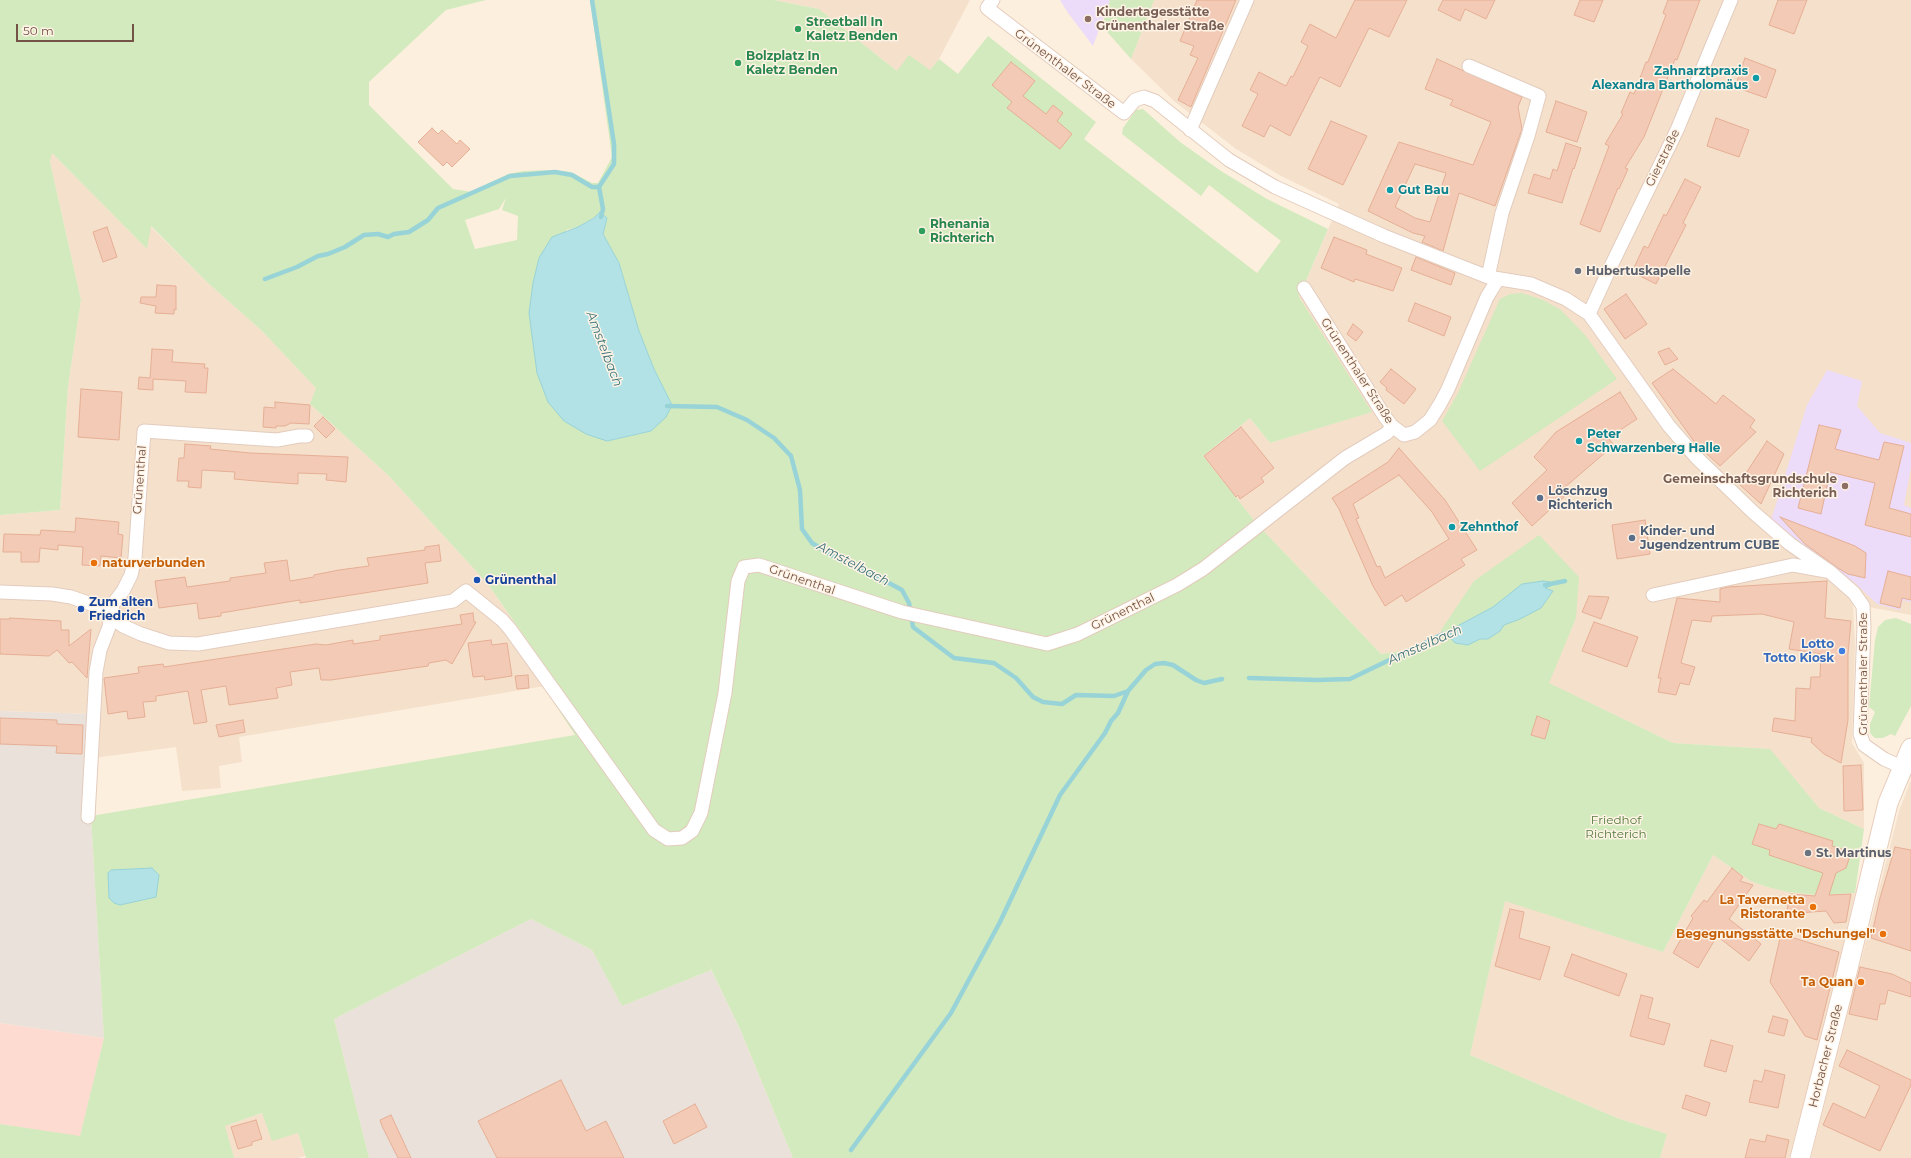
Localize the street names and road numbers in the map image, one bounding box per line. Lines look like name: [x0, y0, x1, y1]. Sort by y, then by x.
street label: Grünenthaler Straße: [1012, 26, 1118, 112]
street label: Gierstraße: [1643, 127, 1683, 189]
street label: Grünenthaler Straße: [1317, 315, 1397, 427]
street label: Grünenthal: [130, 445, 150, 515]
street label: Grünenthal: [767, 562, 837, 598]
street label: Grünenthal: [1089, 590, 1157, 634]
street label: Grünenthaler Straße: [1856, 612, 1870, 736]
street label: Horbacher Straße: [1806, 1003, 1846, 1109]

